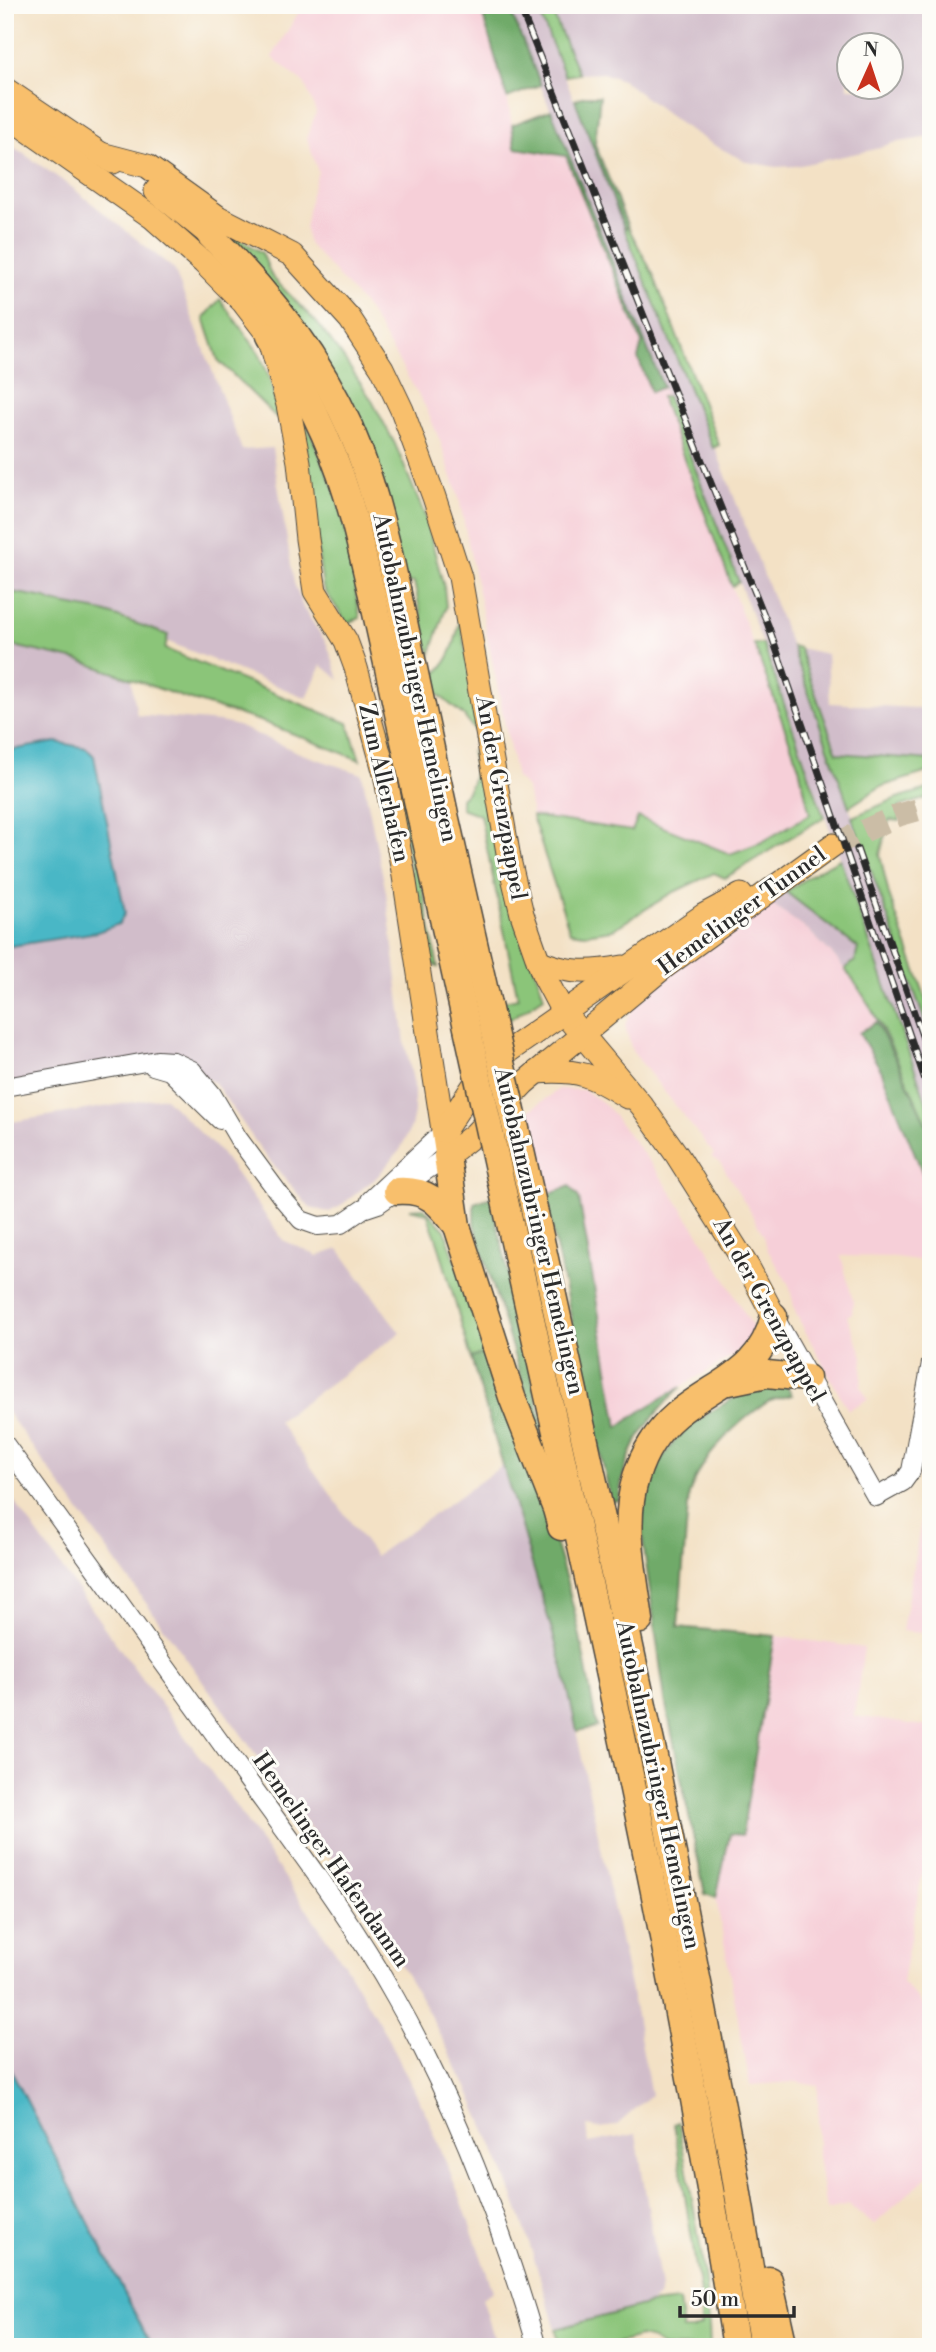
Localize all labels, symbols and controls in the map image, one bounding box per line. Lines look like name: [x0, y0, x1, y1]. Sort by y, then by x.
north arrow: [834, 32, 904, 102]
text: N: [863, 38, 879, 62]
street label: Autobahnzubringer Hemelingen: [366, 510, 464, 845]
street label: An der Grenzpappel: [469, 693, 533, 902]
street label: Zum Allerhafen: [352, 701, 416, 865]
street label: Hemelinger Tunnel: [652, 840, 832, 981]
street label: Autobahnzubringer Hemelingen: [487, 1063, 590, 1398]
street label: An der Grenzpappel: [706, 1212, 831, 1407]
street label: Autobahnzubringer Hemelingen: [609, 1617, 707, 1952]
street label: Hemelinger Hafendamm: [246, 1747, 416, 1973]
scale bar: [680, 2275, 794, 2319]
text: 50 m: [691, 2287, 739, 2313]

